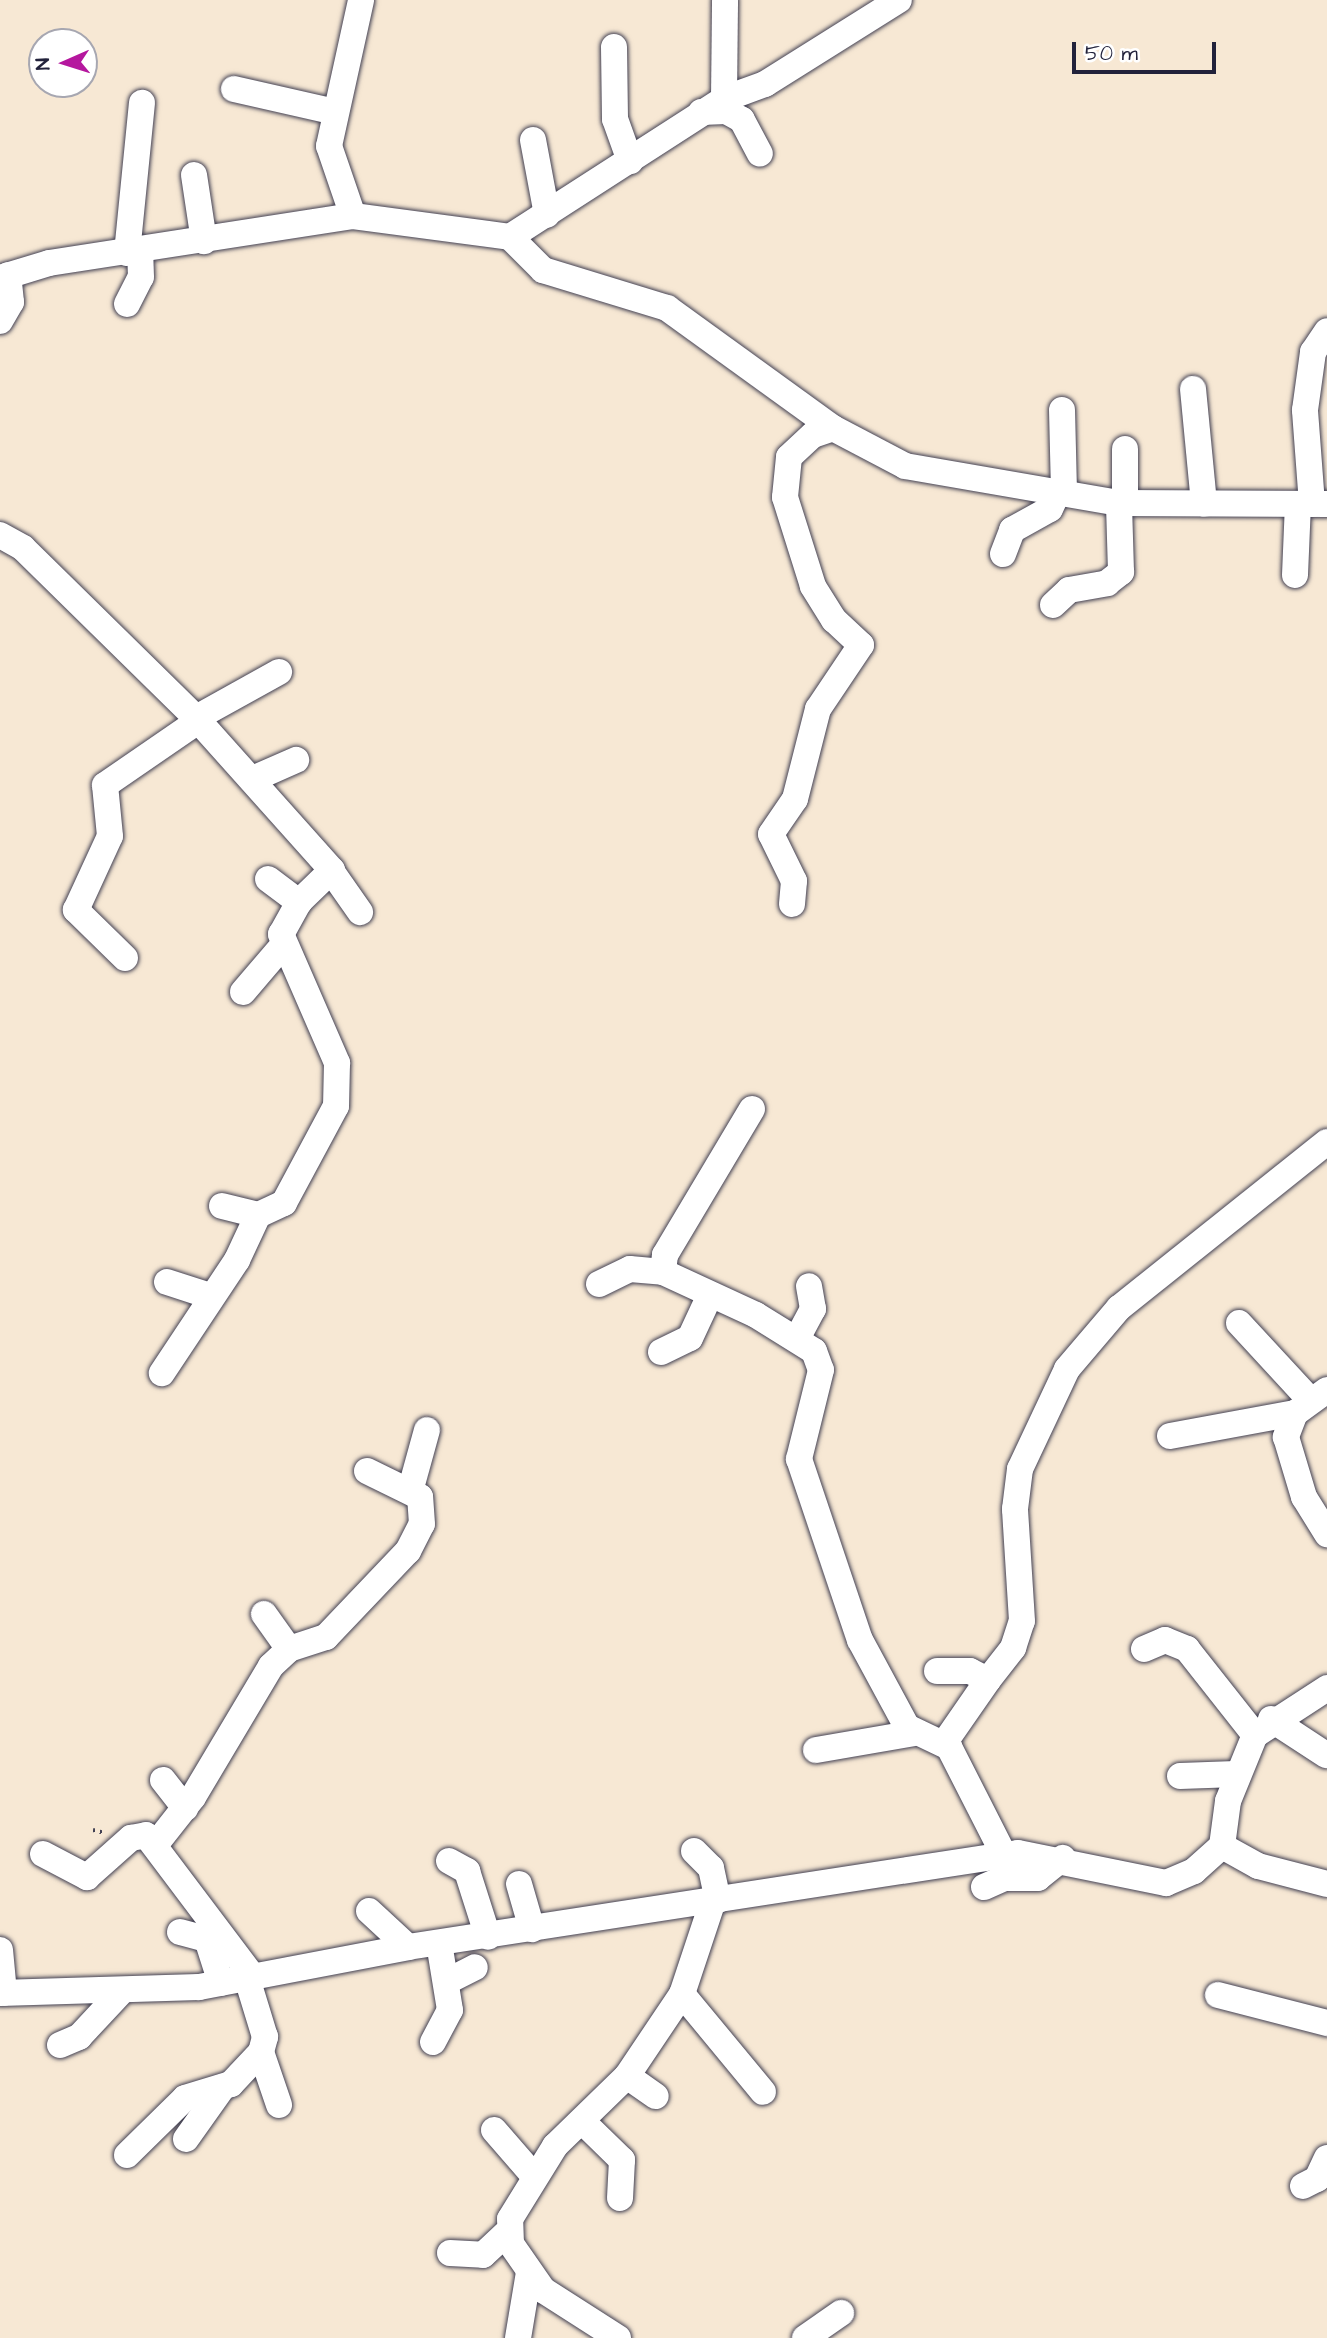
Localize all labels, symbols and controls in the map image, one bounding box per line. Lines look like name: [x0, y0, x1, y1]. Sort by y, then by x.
north arrow: [28, 28, 98, 98]
scale bar: [1075, 28, 1218, 72]
text: 50 m: [1085, 39, 1138, 68]
text: N: [30, 57, 57, 71]

